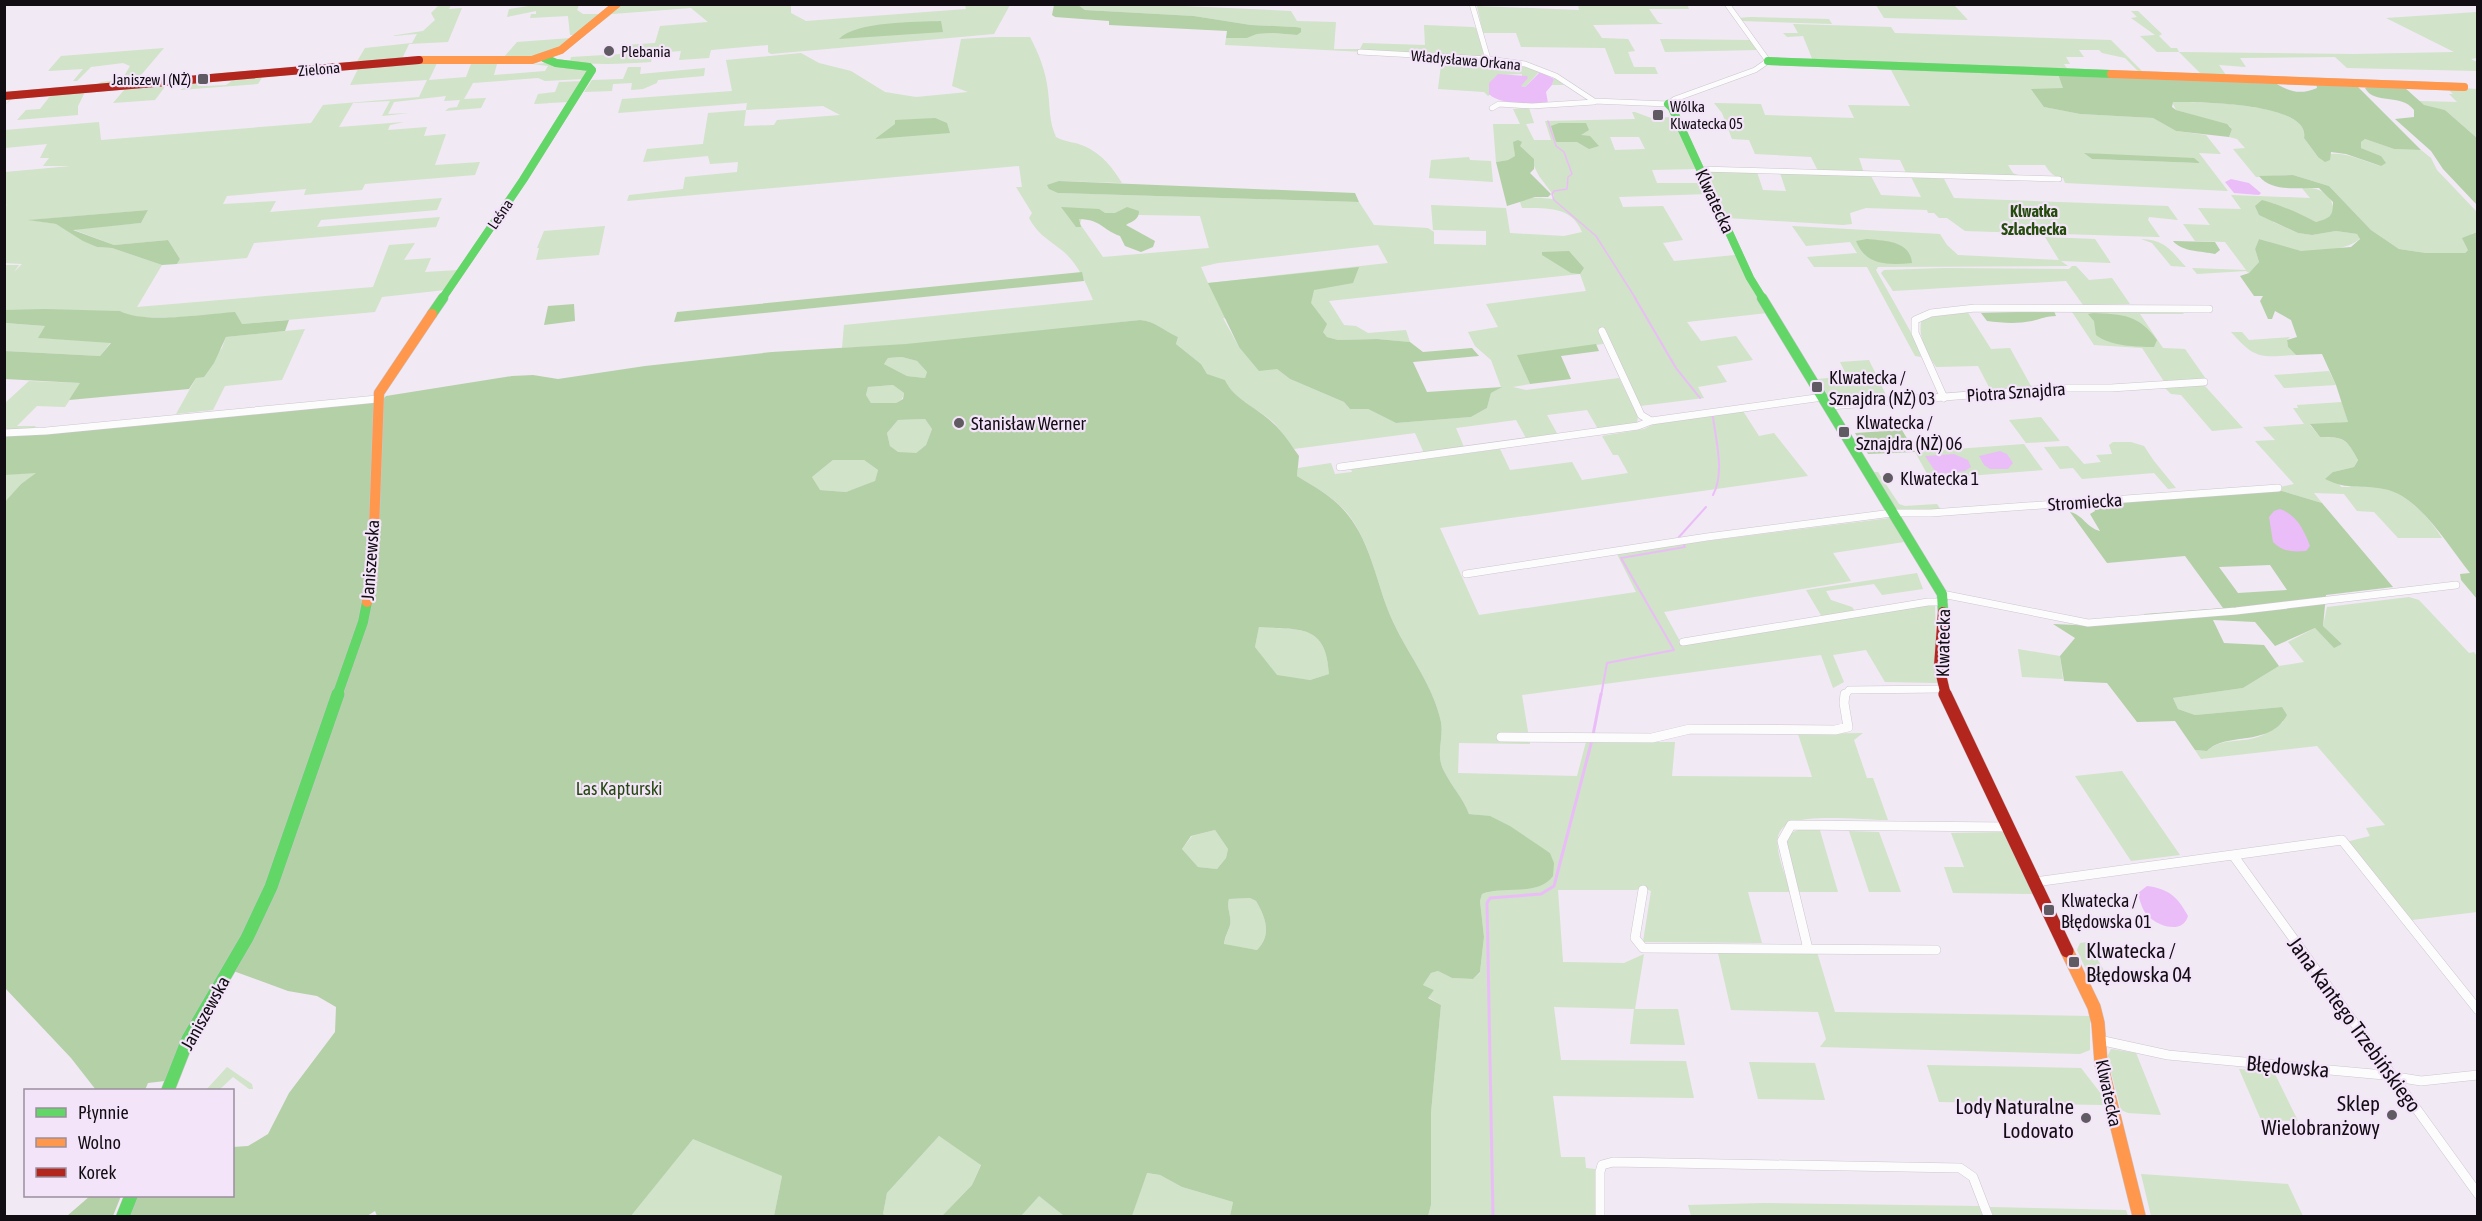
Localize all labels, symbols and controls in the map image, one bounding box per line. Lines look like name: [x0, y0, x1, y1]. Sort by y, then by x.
place label: Plebania: [621, 43, 671, 60]
marker: Plebania: [602, 44, 616, 58]
street label: Władysława Orkana: [1410, 47, 1522, 73]
street label: Zielona: [297, 59, 341, 79]
place label: Janiszew I (NŻ): [112, 71, 191, 88]
marker: Janiszew I (NŻ): [196, 72, 210, 86]
place label: Wólka Klwatecka 05: [1670, 98, 1743, 132]
marker: Wólka Klwatecka 05: [1651, 108, 1665, 122]
street label: Klwatecka: [1691, 166, 1739, 236]
street label: Leśna: [484, 196, 516, 232]
district label: Klwatka Szlachecka: [2001, 202, 2067, 238]
place label: Klwatecka / Sznajdra (NŻ) 03: [1829, 367, 1935, 409]
street label: Piotra Sznajdra: [1966, 378, 2066, 406]
marker: Klwatecka / Sznajdra (NŻ) 03: [1810, 380, 1824, 394]
place label: Klwatecka / Sznajdra (NŻ) 06: [1856, 412, 1962, 454]
place label: Stanisław Werner: [971, 413, 1087, 434]
marker: Stanisław Werner: [952, 416, 966, 430]
marker: Klwatecka / Sznajdra (NŻ) 06: [1837, 425, 1851, 439]
place label: Klwatecka 1: [1900, 468, 1979, 489]
marker: Klwatecka 1: [1881, 471, 1895, 485]
street label: Stromiecka: [2047, 489, 2123, 515]
street label: Janiszewska: [357, 519, 383, 601]
street label: Klwatecka: [1932, 609, 1954, 677]
park label: Las Kapturski: [576, 778, 662, 799]
place label: Klwatecka / Błędowska 01: [2061, 890, 2152, 932]
marker: Klwatecka / Błędowska 01: [2042, 903, 2056, 917]
street label: Jana Kantego Trzebińskiego: [2283, 932, 2427, 1116]
place label: Klwatecka / Błędowska 04: [2086, 938, 2192, 986]
marker: Klwatecka / Błędowska 04: [2067, 955, 2081, 969]
street label: Janiszewska: [176, 972, 234, 1054]
street label: Błędowska: [2245, 1050, 2331, 1082]
street label: Klwatecka: [2092, 1057, 2126, 1129]
legend: [24, 1089, 234, 1197]
place label: Sklep Wielobranżowy: [2261, 1091, 2380, 1139]
place label: Lody Naturalne Lodovato: [1955, 1094, 2074, 1142]
text: Płynnie: [78, 1102, 129, 1123]
marker: Sklep Wielobranżowy: [2385, 1108, 2399, 1122]
marker: Lody Naturalne Lodovato: [2079, 1111, 2093, 1125]
text: Wolno: [78, 1132, 121, 1153]
text: Korek: [78, 1162, 116, 1183]

